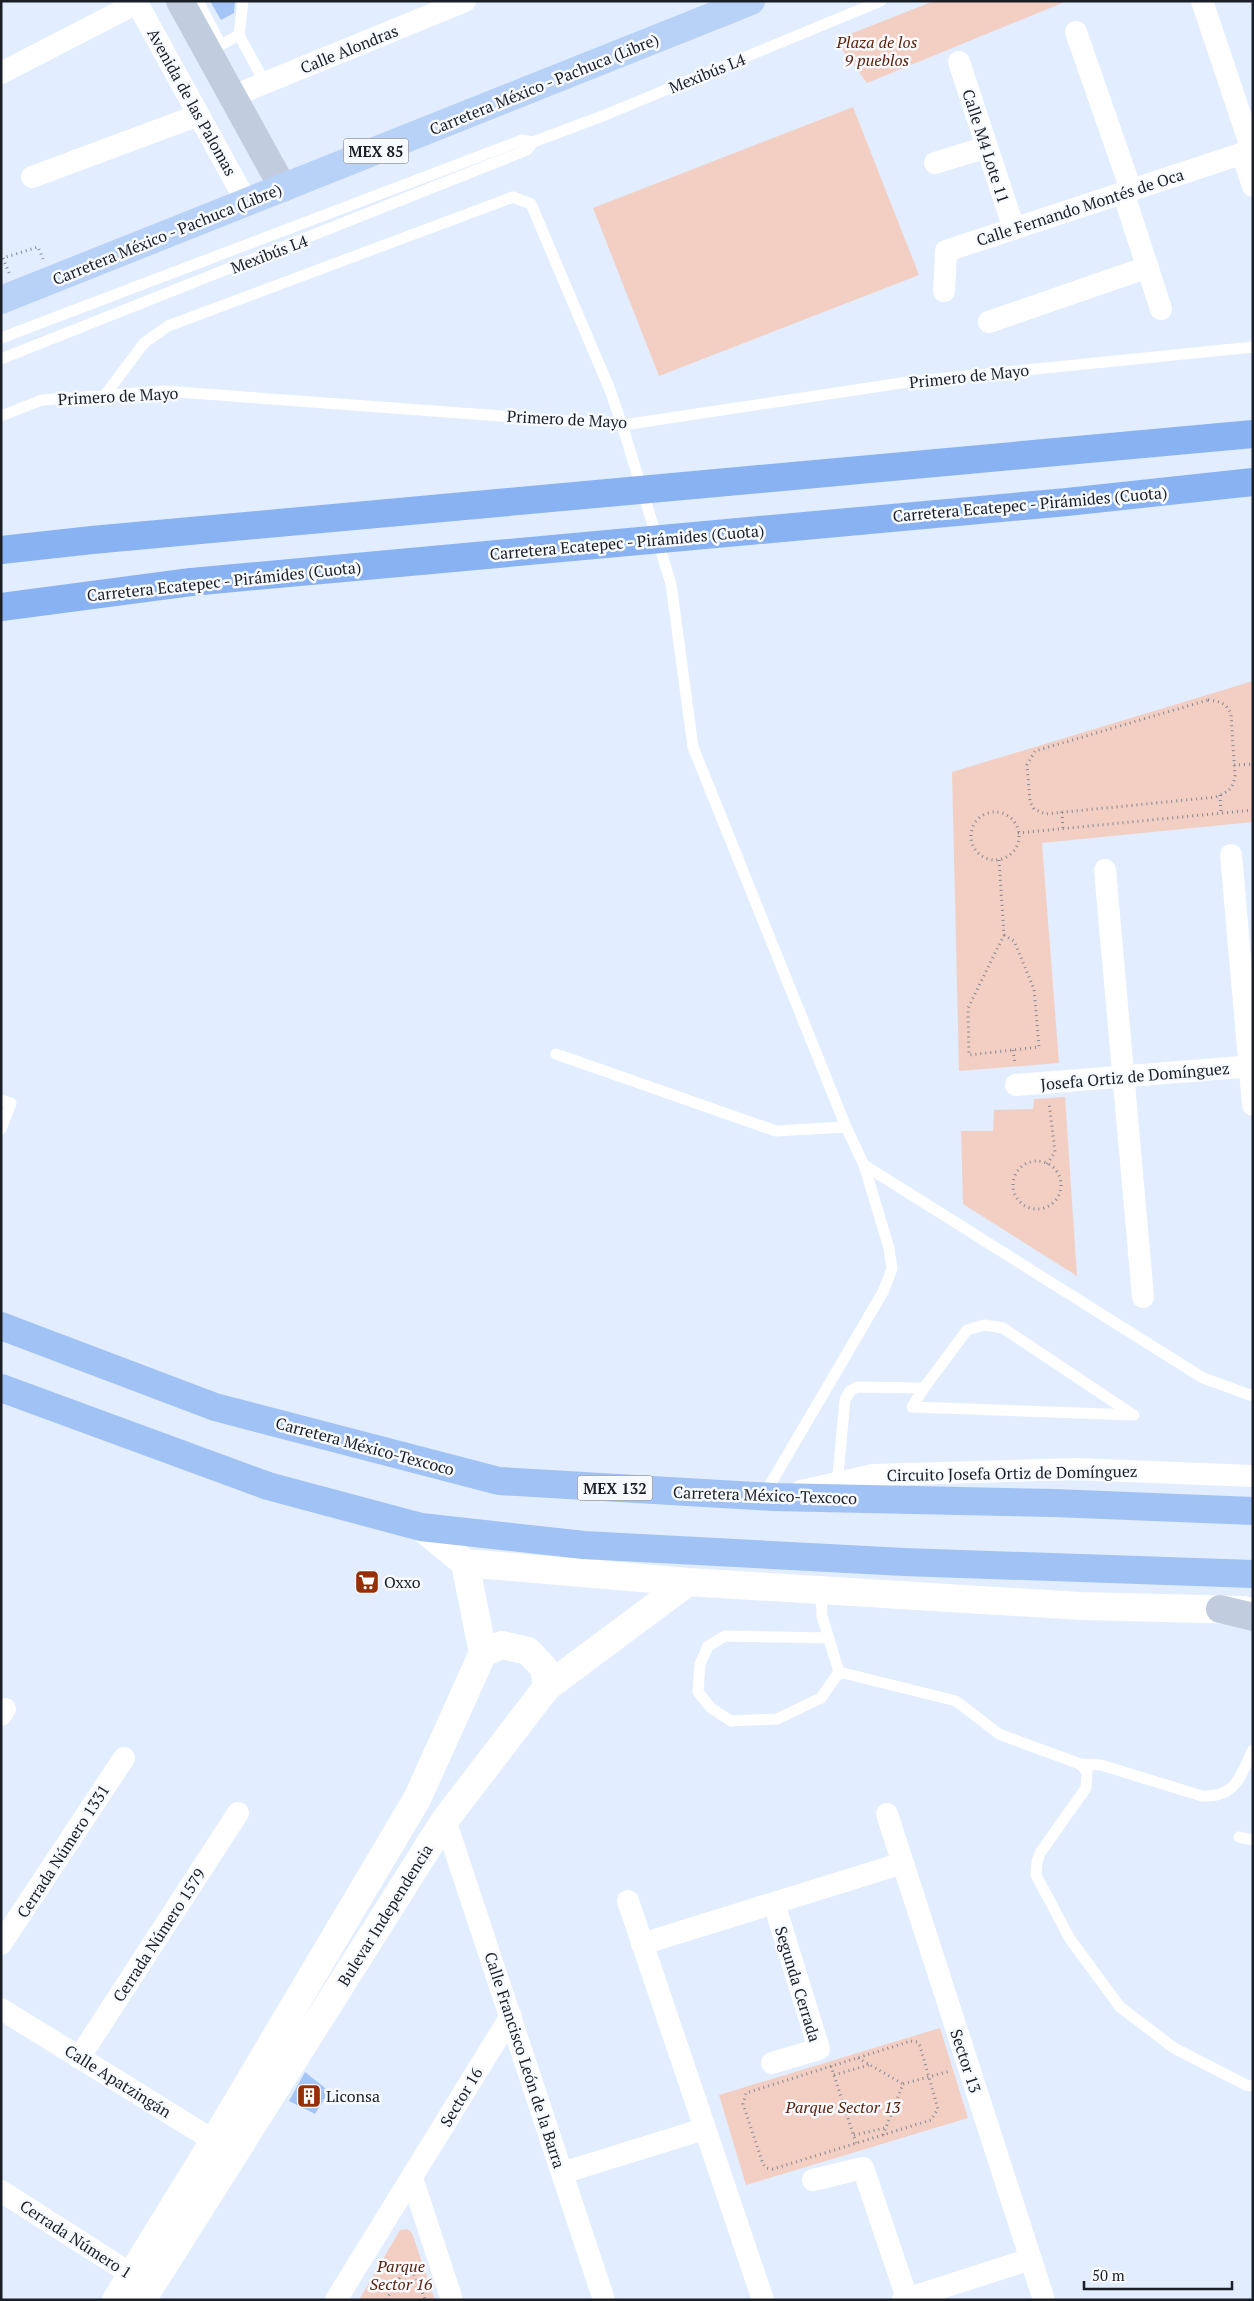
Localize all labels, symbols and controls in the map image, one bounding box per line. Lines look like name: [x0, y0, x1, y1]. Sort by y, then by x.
street label: Calle Alondras: [297, 19, 401, 79]
street label: Avenida de las Palomas: [142, 24, 242, 180]
street label: Carretera México - Pachuca (Libre): [426, 28, 662, 140]
park label: Plaza de los 9 pueblos: [836, 31, 918, 71]
street label: Mexibús L4: [665, 47, 749, 98]
street label: Calle M4 Lote 11: [957, 86, 1015, 206]
road number: MEX 85: [344, 138, 408, 164]
street label: Calle Fernando Montés de Oca: [974, 163, 1186, 251]
street label: Carretera México - Pachuca (Libre): [49, 178, 285, 290]
street label: Mexibús L4: [227, 229, 311, 279]
street label: Primero de Mayo: [908, 359, 1030, 393]
street label: Primero de Mayo: [57, 382, 179, 410]
street label: Primero de Mayo: [506, 405, 628, 433]
street label: Carretera Ecatepec - Pirámides (Cuota): [892, 481, 1168, 527]
street label: Carretera Ecatepec - Pirámides (Cuota): [489, 519, 765, 565]
street label: Carretera Ecatepec - Pirámides (Cuota): [86, 556, 362, 606]
street label: Josefa Ortiz de Domínguez: [1040, 1057, 1230, 1095]
street label: Carretera México-Texcoco: [273, 1412, 457, 1480]
street label: Circuito Josefa Ortiz de Domínguez: [886, 1460, 1138, 1486]
road number: MEX 132: [578, 1476, 652, 1500]
street label: Carretera México-Texcoco: [673, 1481, 858, 1509]
supermarket icon: Oxxo: [354, 1569, 380, 1595]
place label: Oxxo: [384, 1571, 421, 1593]
street label: Cerrada Número 1331: [12, 1780, 114, 1922]
street label: Bulevar Independencia: [332, 1840, 438, 1990]
street label: Cerrada Número 1579: [108, 1864, 210, 2006]
street label: Segunda Cerrada: [770, 1923, 826, 2045]
street label: Calle Francisco León de la Barra: [480, 1949, 570, 2171]
street label: Sector 13: [945, 2026, 987, 2096]
street label: Calle Apatzingán: [61, 2039, 176, 2123]
street label: Sector 16: [435, 2063, 488, 2131]
building icon: Liconsa: [296, 2083, 322, 2109]
place label: Liconsa: [326, 2085, 380, 2107]
park label: Parque Sector 13: [785, 2096, 901, 2118]
street label: Cerrada Número 1: [16, 2195, 136, 2283]
park label: Parque Sector 16: [370, 2255, 433, 2295]
scale bar: [1084, 2258, 1232, 2290]
text: 50 m: [1092, 2265, 1125, 2285]

